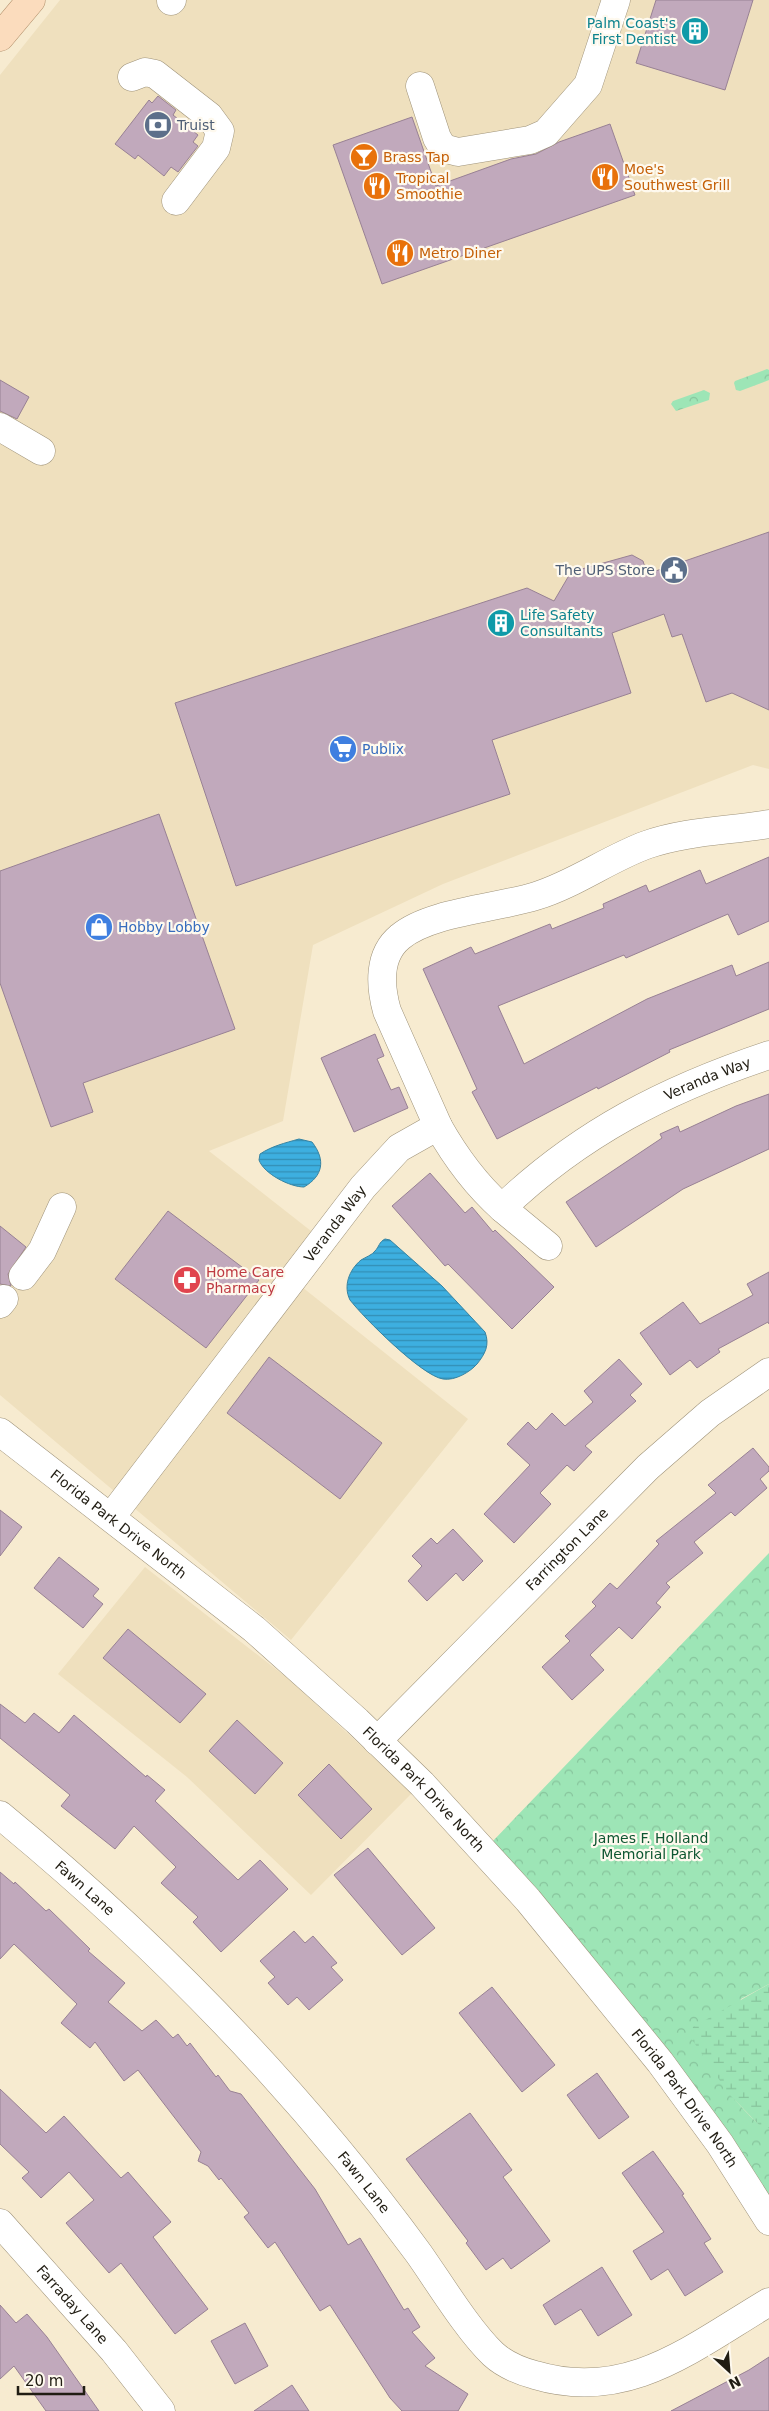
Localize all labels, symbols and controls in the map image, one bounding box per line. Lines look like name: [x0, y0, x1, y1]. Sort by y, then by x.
place label: Palm Coast's First Dentist: [587, 15, 677, 47]
building icon: Palm Coast's First Dentist: [680, 16, 710, 46]
bank icon: Truist: [143, 110, 173, 140]
place label: Truist: [176, 117, 215, 133]
bar icon: Brass Tap: [349, 142, 379, 172]
place label: Brass Tap: [383, 149, 450, 165]
place label: Moe's Southwest Grill: [624, 161, 730, 193]
restaurant icon: Moe's Southwest Grill: [590, 162, 620, 192]
place label: Tropical Smoothie: [395, 170, 463, 202]
restaurant icon: Tropical Smoothie: [362, 171, 392, 201]
restaurant icon: Metro Diner: [385, 238, 415, 268]
place label: Metro Diner: [419, 245, 502, 261]
public building icon: The UPS Store: [659, 555, 689, 585]
place label: The UPS Store: [554, 562, 655, 578]
place label: Life Safety Consultants: [520, 607, 603, 639]
building icon: Life Safety Consultants: [486, 608, 516, 638]
supermarket icon: Publix: [328, 734, 358, 764]
place label: Publix: [362, 741, 404, 757]
shop icon: Hobby Lobby: [84, 912, 114, 942]
place label: Hobby Lobby: [118, 919, 210, 935]
street label: Veranda Way: [661, 1054, 753, 1104]
street label: Veranda Way: [301, 1182, 369, 1265]
place label: Home Care Pharmacy: [206, 1264, 284, 1296]
pharmacy icon: Home Care Pharmacy: [172, 1265, 202, 1295]
street label: Florida Park Drive North: [47, 1466, 190, 1582]
street label: Farrington Lane: [523, 1504, 611, 1594]
street label: Florida Park Drive North: [360, 1723, 488, 1855]
park label: James F. Holland Memorial Park: [593, 1830, 708, 1862]
street label: Fawn Lane: [52, 1857, 118, 1919]
street label: Florida Park Drive North: [628, 2026, 741, 2170]
street label: Fawn Lane: [335, 2148, 393, 2216]
street label: Farraday Lane: [33, 2262, 112, 2347]
north arrow: [704, 2346, 754, 2396]
scale bar: [18, 2364, 84, 2396]
text: 20 m: [25, 2372, 63, 2390]
text: N: [726, 2373, 743, 2392]

